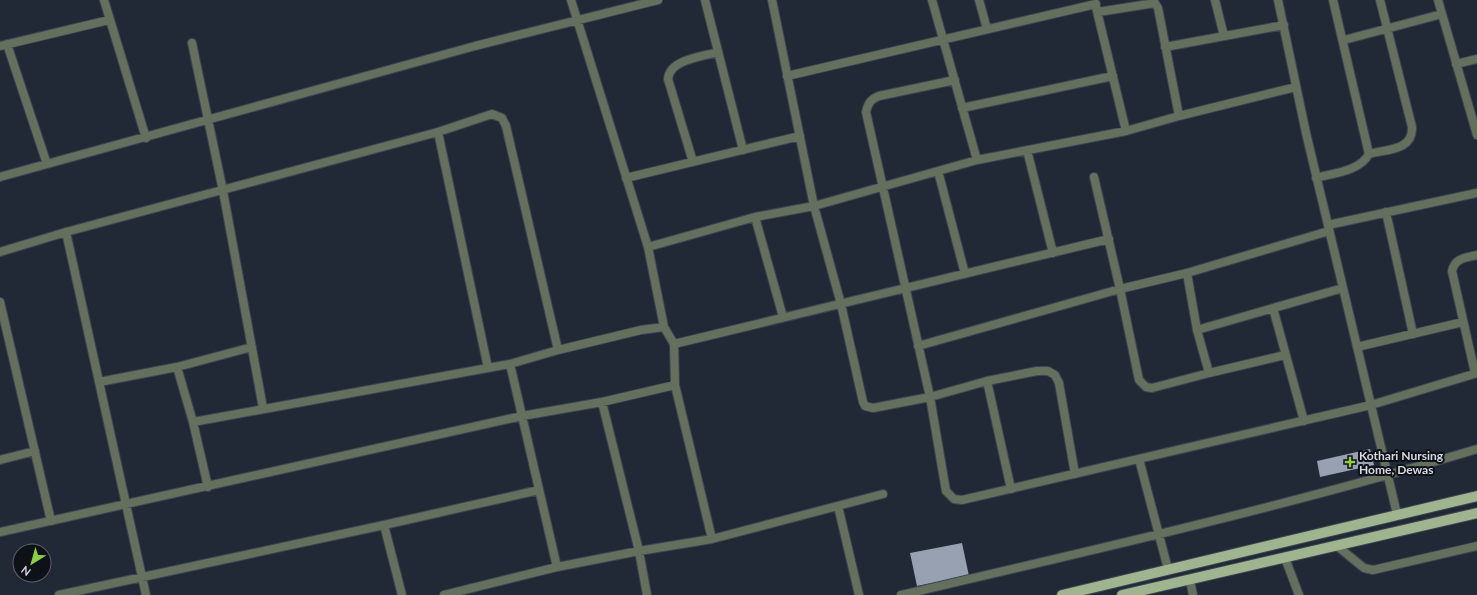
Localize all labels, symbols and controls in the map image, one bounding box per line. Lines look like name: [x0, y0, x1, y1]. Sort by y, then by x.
place label: Kothari Nursing Home, Dewas: [1359, 448, 1444, 477]
marker: Kothari Nursing Home, Dewas: [1344, 456, 1356, 468]
north arrow: [12, 543, 52, 583]
text: N: [18, 564, 33, 579]

